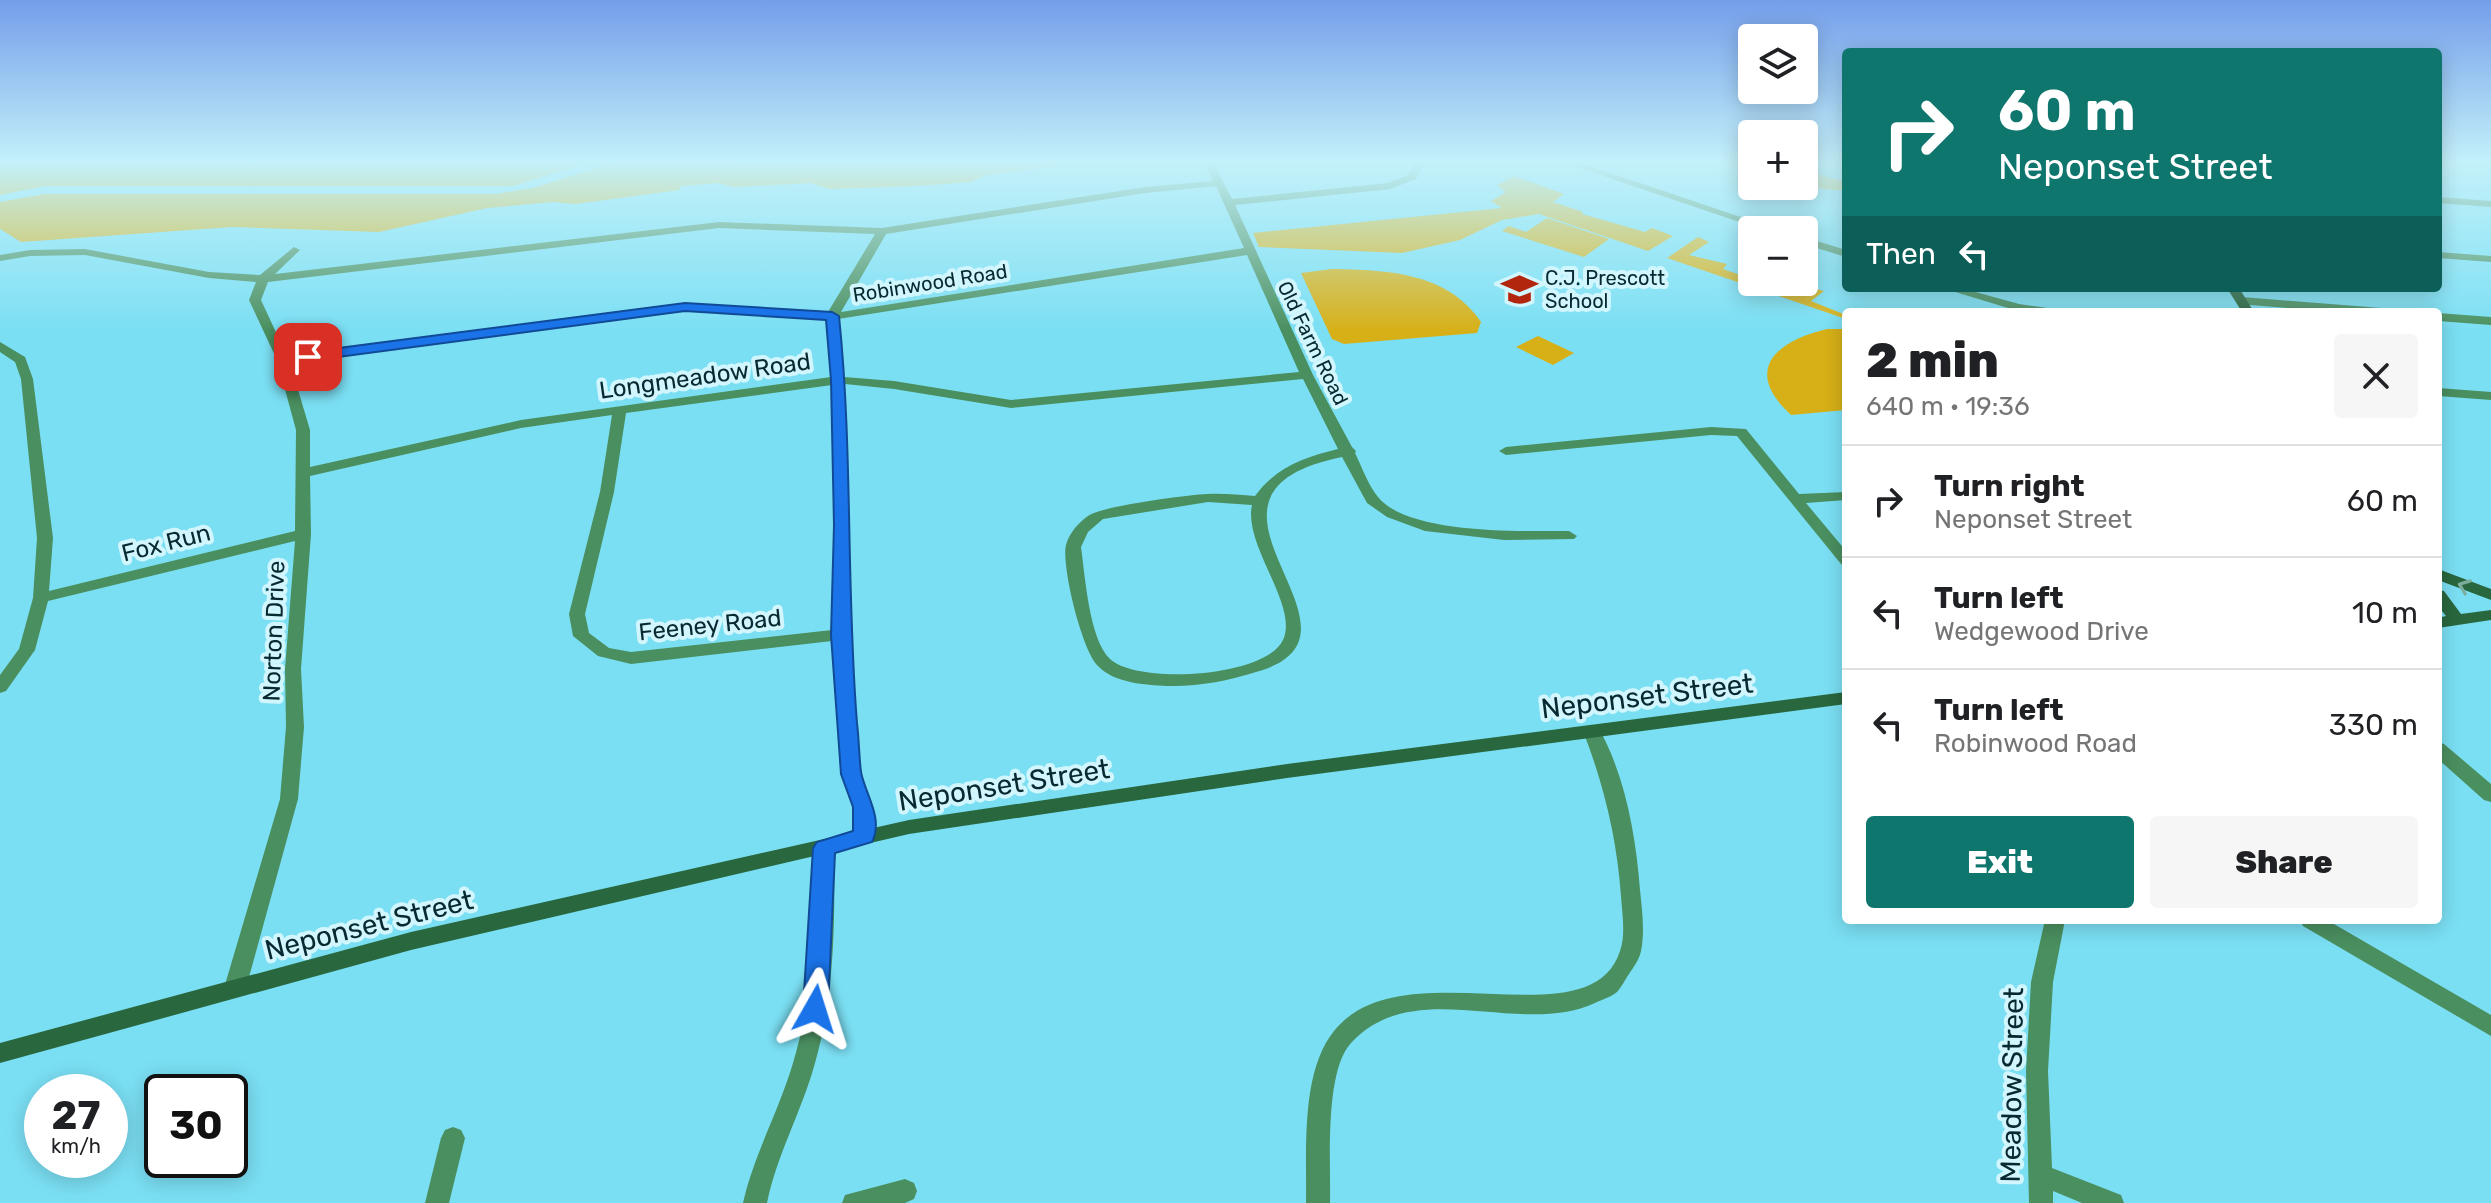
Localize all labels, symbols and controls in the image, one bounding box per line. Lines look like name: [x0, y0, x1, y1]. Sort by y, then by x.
map controls: [1738, 24, 1818, 296]
button: layers: [1738, 24, 1818, 104]
text: 60 m: [1998, 78, 2136, 144]
icon: right: [1866, 80, 1970, 184]
button: +: [1738, 120, 1818, 200]
text: Neponset Street: [1998, 145, 2273, 188]
button: −: [1738, 216, 1818, 296]
icon: left: [1952, 232, 1996, 276]
text: Then: [1866, 236, 1936, 272]
street label: Robinwood Road: [851, 259, 1009, 307]
place label: C.J. Prescott School: [1545, 266, 1665, 313]
school or university icon: C.J. Prescott School: [1500, 270, 1538, 308]
street label: Old Farm Road: [1273, 277, 1353, 409]
pin: [274, 323, 342, 391]
text: 2 min: [1866, 332, 1999, 389]
button: close: [2334, 334, 2418, 418]
icon: arrive: [286, 335, 330, 379]
street label: Longmeadow Road: [598, 347, 812, 405]
text: 640 m · 19:36: [1866, 391, 2030, 422]
text: Turn right: [1934, 468, 2085, 504]
icon: right: [1866, 479, 1910, 523]
text: 60 m: [2347, 483, 2418, 519]
text: Neponset Street: [1934, 504, 2132, 535]
street label: Fox Run: [119, 518, 213, 568]
street label: Norton Drive: [258, 560, 290, 702]
one-way arrow: [2458, 579, 2472, 596]
text: Turn left: [1934, 580, 2064, 616]
icon: left: [1866, 591, 1910, 635]
text: 10 m: [2352, 595, 2418, 631]
street label: Feeney Road: [637, 604, 783, 646]
text: Wedgewood Drive: [1934, 616, 2149, 647]
street label: Neponset Street: [1539, 667, 1755, 725]
text: Turn left: [1934, 692, 2064, 728]
icon: left: [1866, 703, 1910, 747]
text: 330 m: [2329, 707, 2418, 743]
text: Robinwood Road: [1934, 728, 2137, 759]
street label: Neponset Street: [896, 752, 1112, 818]
button: Exit: [1866, 816, 2134, 908]
button: Share: [2150, 816, 2418, 908]
street label: Neponset Street: [261, 883, 477, 967]
position arrow: [773, 967, 857, 1051]
street label: Meadow Street: [1994, 987, 2030, 1183]
speed limit sign: 30: [144, 1074, 248, 1178]
text: 27: [52, 1092, 100, 1139]
text: km/h: [51, 1134, 101, 1158]

